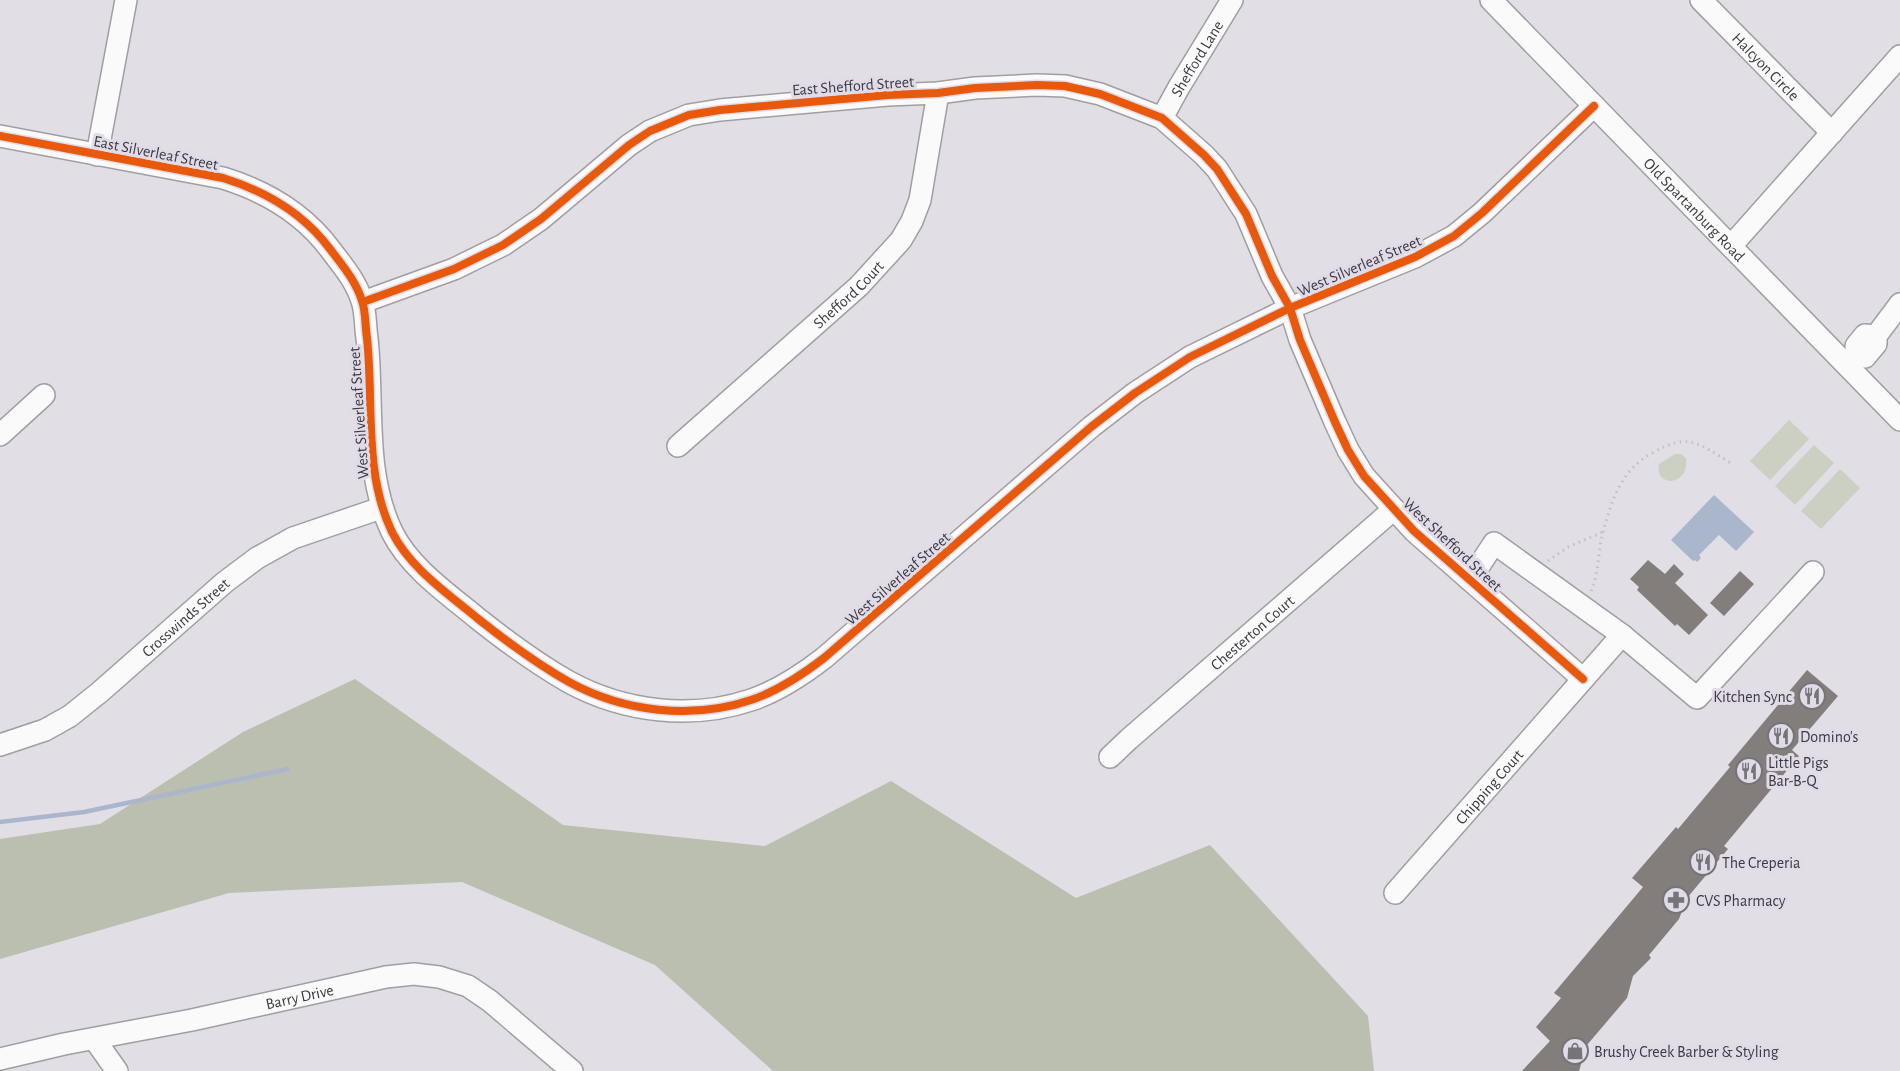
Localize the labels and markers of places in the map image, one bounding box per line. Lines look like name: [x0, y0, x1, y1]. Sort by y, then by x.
restaurant icon: Kitchen Sync: [1797, 681, 1827, 711]
place label: Kitchen Sync: [1713, 689, 1792, 706]
restaurant icon: Domino's: [1766, 721, 1796, 751]
place label: Domino's: [1800, 729, 1859, 745]
place label: Little Pigs Bar-B-Q: [1768, 755, 1829, 790]
restaurant icon: Little Pigs Bar-B-Q: [1734, 756, 1764, 786]
restaurant icon: The Creperia: [1688, 847, 1718, 877]
place label: The Creperia: [1722, 855, 1801, 871]
pharmacy icon: CVS Pharmacy: [1661, 885, 1691, 915]
place label: CVS Pharmacy: [1696, 893, 1786, 910]
shop icon: Brushy Creek Barber & Styling: [1560, 1036, 1590, 1066]
place label: Brushy Creek Barber & Styling: [1594, 1044, 1779, 1061]

